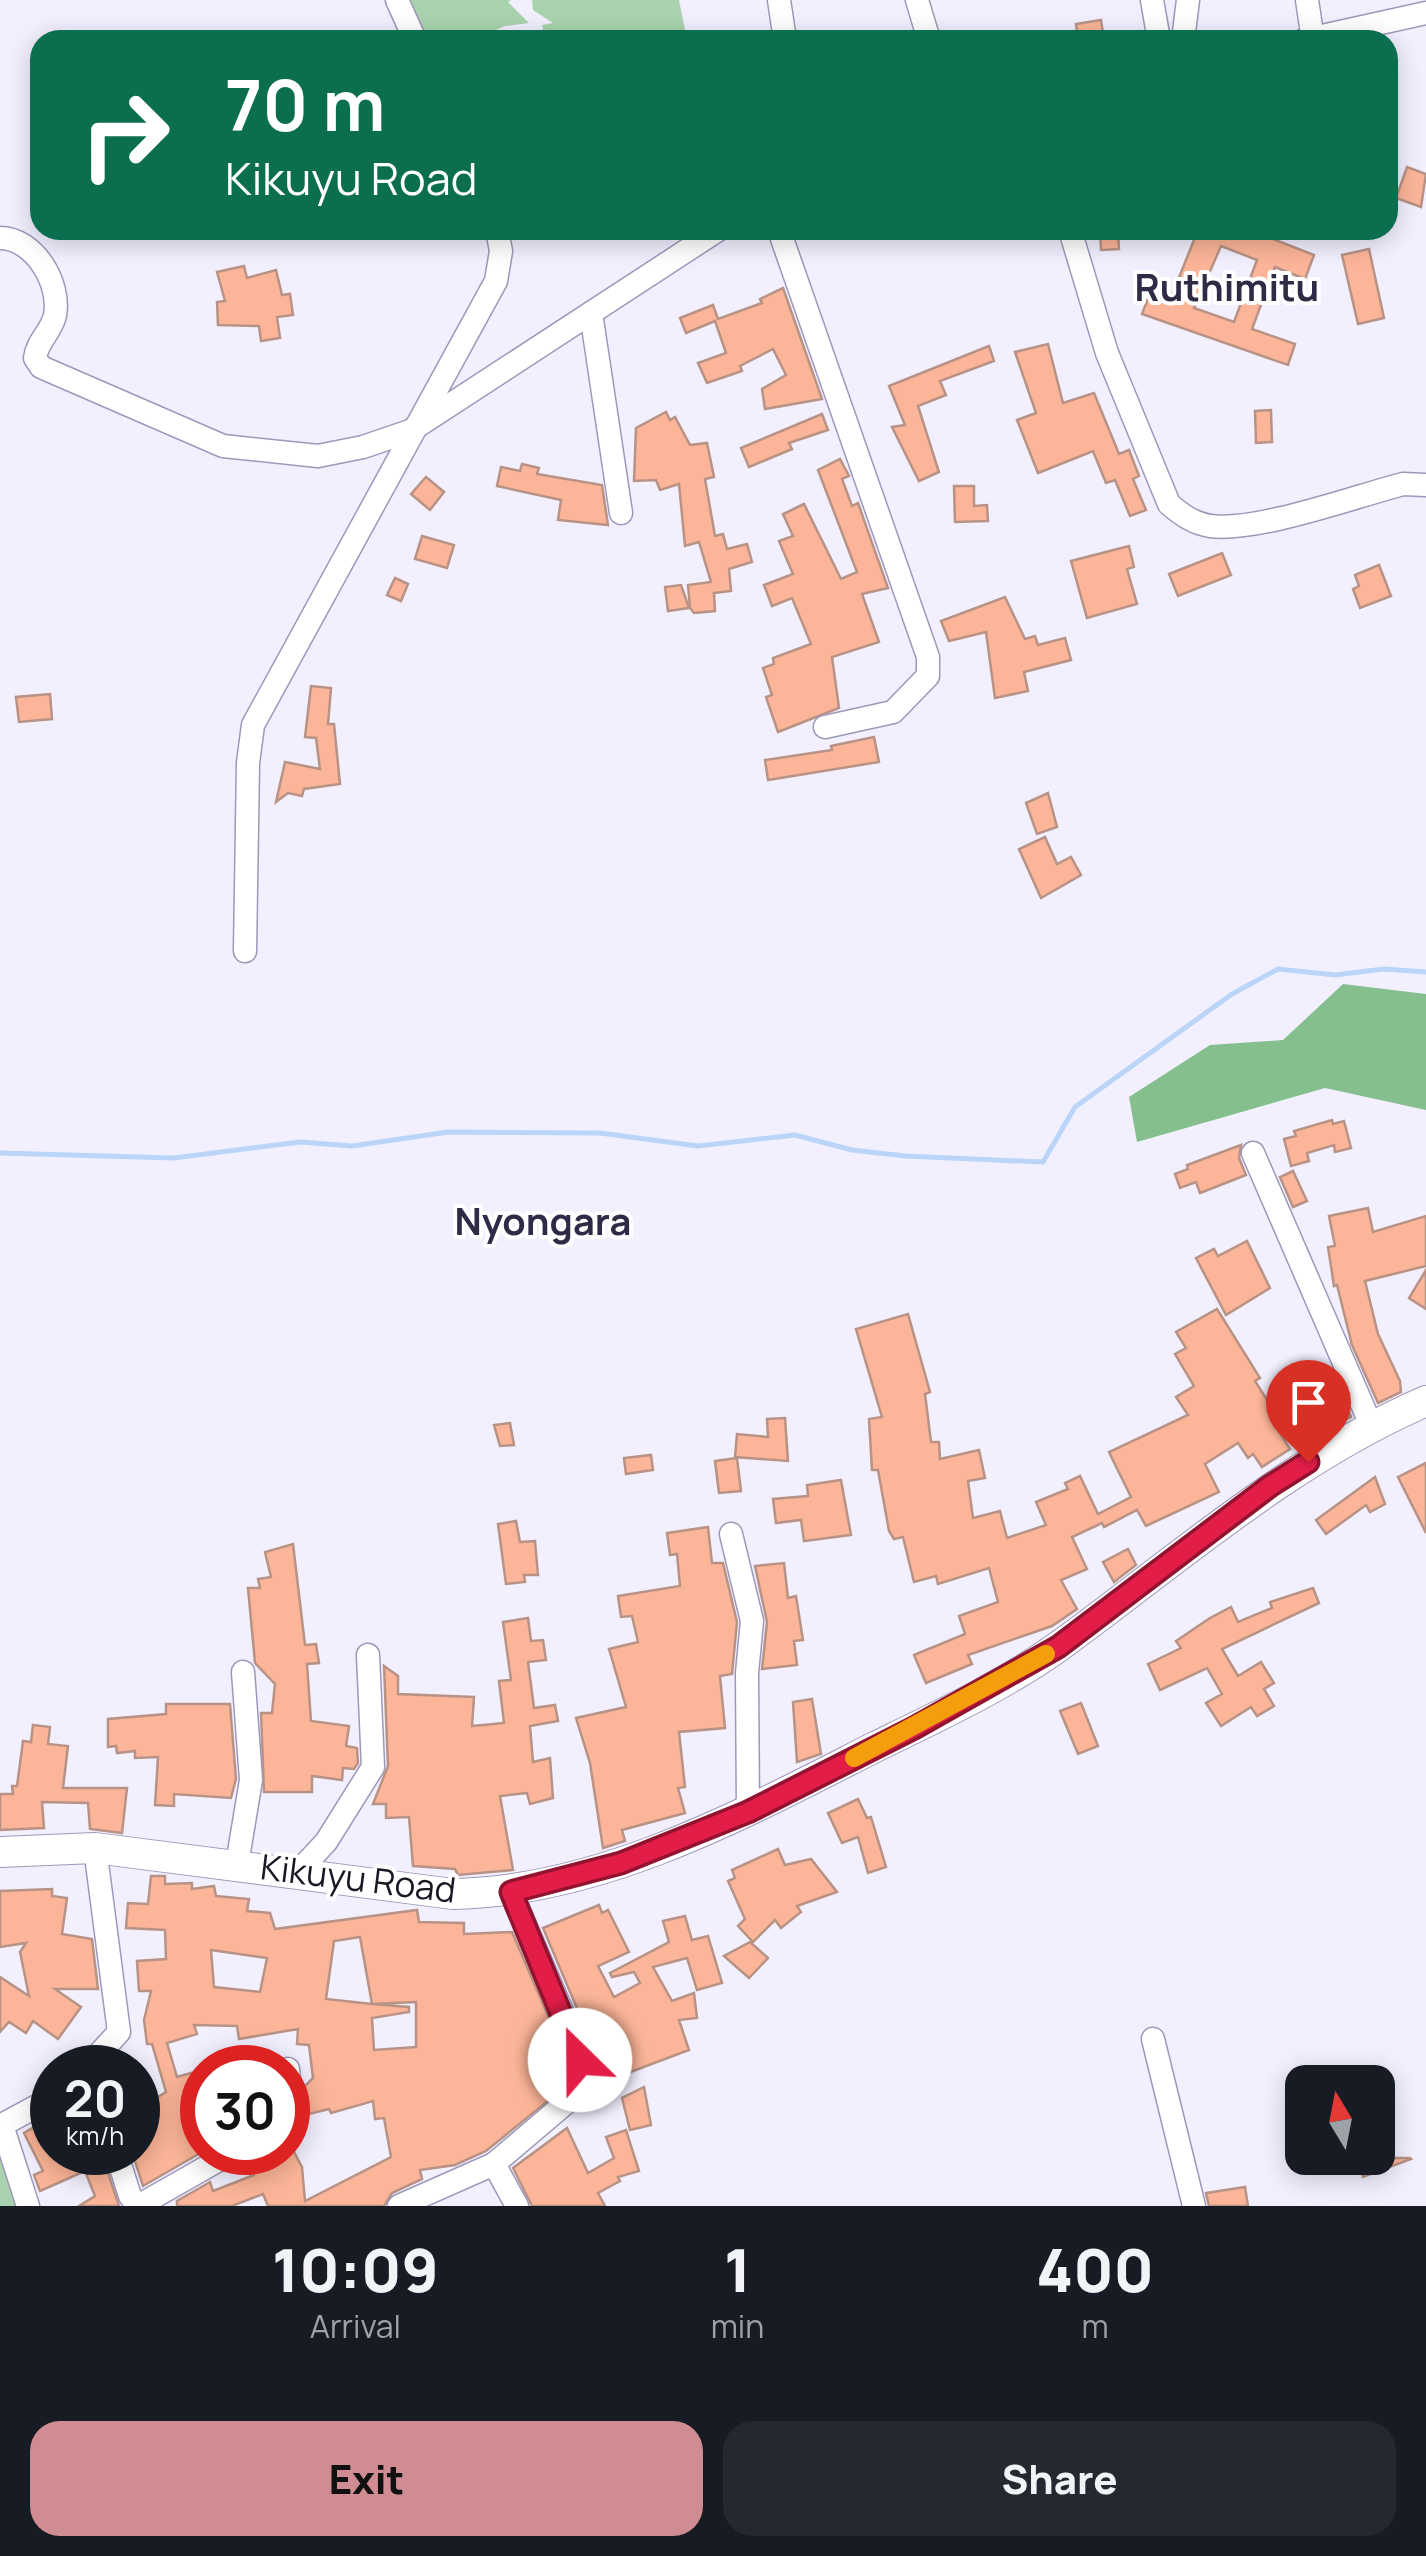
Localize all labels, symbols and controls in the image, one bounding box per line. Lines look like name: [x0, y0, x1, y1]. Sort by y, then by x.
text: 70 m: [225, 56, 385, 152]
icon: right: [60, 70, 190, 200]
text: Kikuyu Road: [225, 147, 477, 209]
district label: Ruthimitu: [1135, 260, 1319, 312]
district label: Nyongara: [455, 1194, 631, 1246]
pin: [1266, 1360, 1351, 1463]
icon: arrive: [1281, 1375, 1336, 1430]
street label: Kikuyu Road: [258, 1842, 458, 1914]
position arrow: [528, 2008, 632, 2112]
speed limit sign: 30: [180, 2045, 310, 2175]
text: 20: [64, 2064, 126, 2132]
north arrow: [1285, 2065, 1395, 2175]
map controls: [1285, 2065, 1395, 2175]
text: km/h: [66, 2118, 124, 2153]
text: 10:09: [272, 2228, 439, 2310]
text: 1: [724, 2228, 751, 2310]
text: 400: [1036, 2228, 1154, 2310]
text: Arrival: [310, 2304, 401, 2348]
text: min: [711, 2304, 764, 2348]
text: m: [1082, 2304, 1109, 2348]
button: Exit: [30, 2421, 703, 2536]
button: Share: [723, 2421, 1396, 2536]

